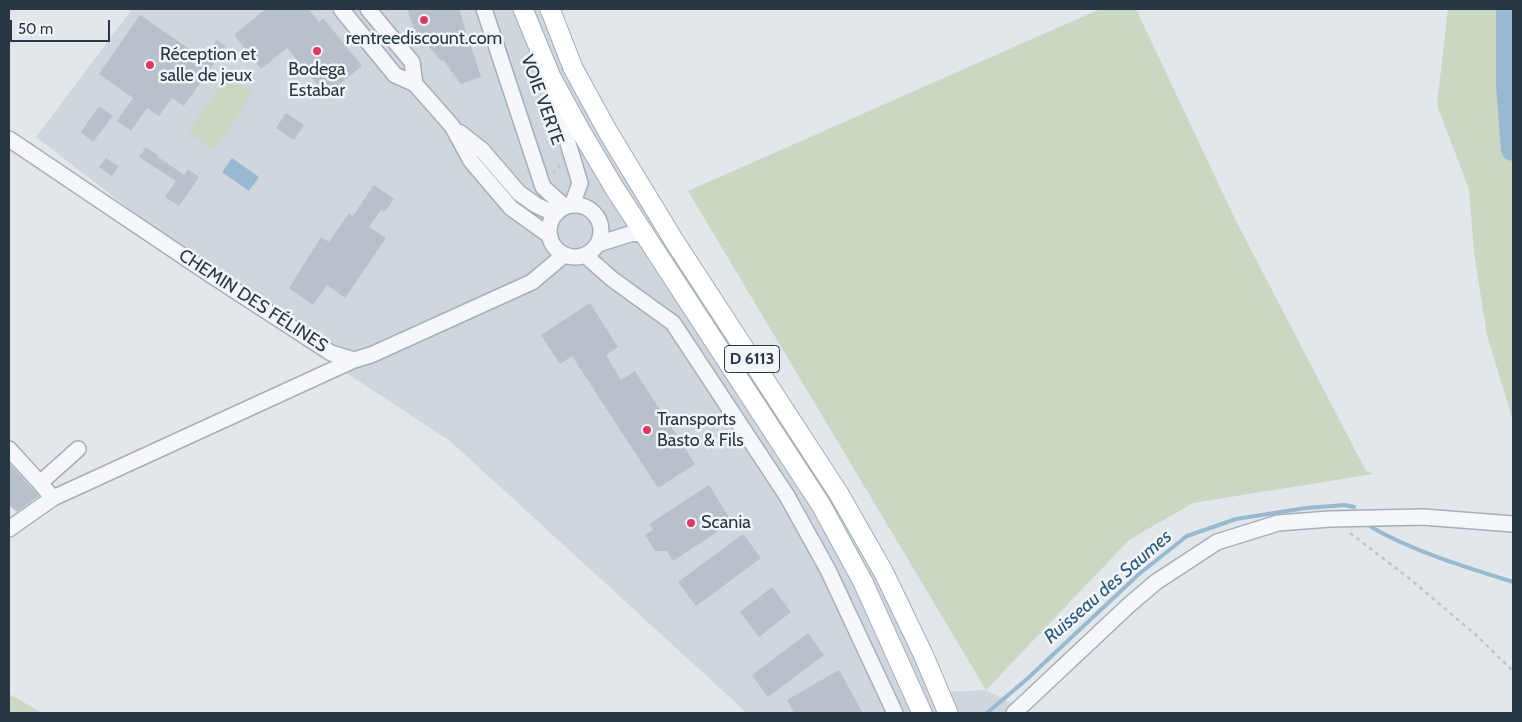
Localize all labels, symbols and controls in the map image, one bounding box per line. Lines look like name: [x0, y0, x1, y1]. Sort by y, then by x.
scale bar: [12, 10, 112, 42]
marker: rentreediscount.com: [418, 14, 430, 26]
text: 50 m: [18, 20, 53, 38]
place label: rentreediscount.com: [346, 28, 502, 50]
place label: Réception et salle de jeux: [160, 44, 256, 86]
marker: Bodega Estabar: [311, 45, 323, 57]
street label: VOIE VERTE: [516, 52, 568, 148]
marker: Réception et salle de jeux: [144, 59, 156, 71]
place label: Bodega Estabar: [288, 59, 346, 102]
street label: CHEMIN DES FÉLINES: [174, 245, 332, 357]
road number: D 6113: [724, 346, 780, 372]
place label: Transports Basto & Fils: [657, 409, 744, 452]
marker: Transports Basto & Fils: [641, 424, 653, 436]
place label: Scania: [701, 512, 751, 534]
marker: Scania: [685, 517, 697, 529]
water label: Ruisseau des Saumes: [1039, 525, 1177, 649]

